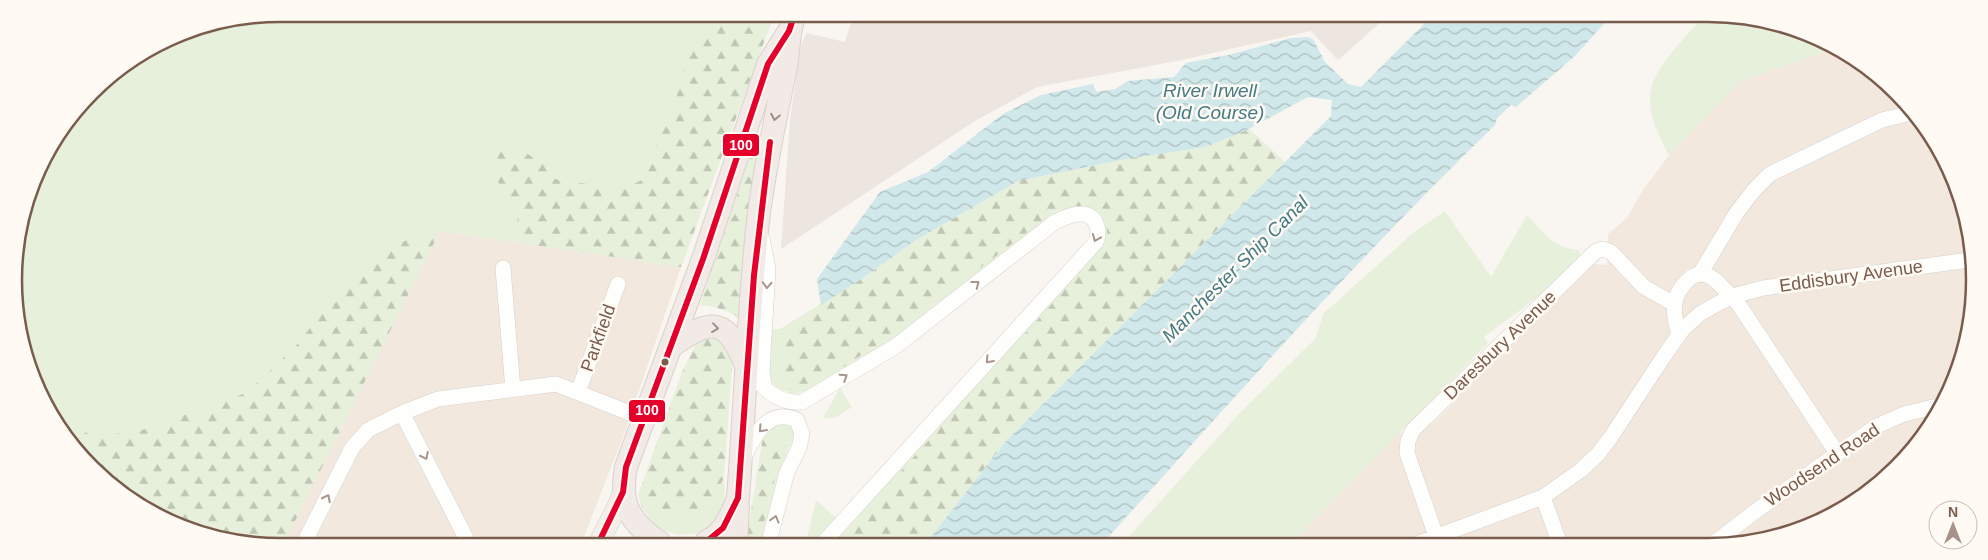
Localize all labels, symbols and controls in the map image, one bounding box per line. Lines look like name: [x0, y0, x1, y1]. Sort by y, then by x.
water label: River Irwell (Old Course): [1156, 80, 1264, 123]
one-way arrow: [770, 112, 781, 121]
line badge: 100: [722, 133, 760, 157]
text: 100: [729, 137, 753, 153]
water label: Manchester Ship Canal: [1158, 191, 1313, 346]
one-way arrow: [1092, 233, 1102, 242]
street label: Eddisbury Avenue: [1778, 256, 1924, 296]
one-way arrow: [971, 280, 980, 289]
one-way arrow: [761, 281, 772, 289]
street label: Daresbury Avenue: [1440, 286, 1560, 404]
street label: Parkfield: [577, 302, 619, 374]
one-way arrow: [710, 323, 719, 333]
one-way arrow: [986, 354, 995, 363]
unlabelled marker: [660, 357, 670, 367]
one-way arrow: [838, 374, 847, 384]
line badge: 100: [628, 399, 666, 423]
text: 100: [635, 402, 659, 418]
street label: Woodsend Road: [1761, 419, 1883, 511]
one-way arrow: [759, 423, 768, 432]
one-way arrow: [419, 451, 429, 460]
one-way arrow: [321, 494, 331, 503]
north arrow: [1928, 500, 1978, 550]
text: N: [1948, 504, 1958, 520]
one-way arrow: [769, 514, 780, 523]

